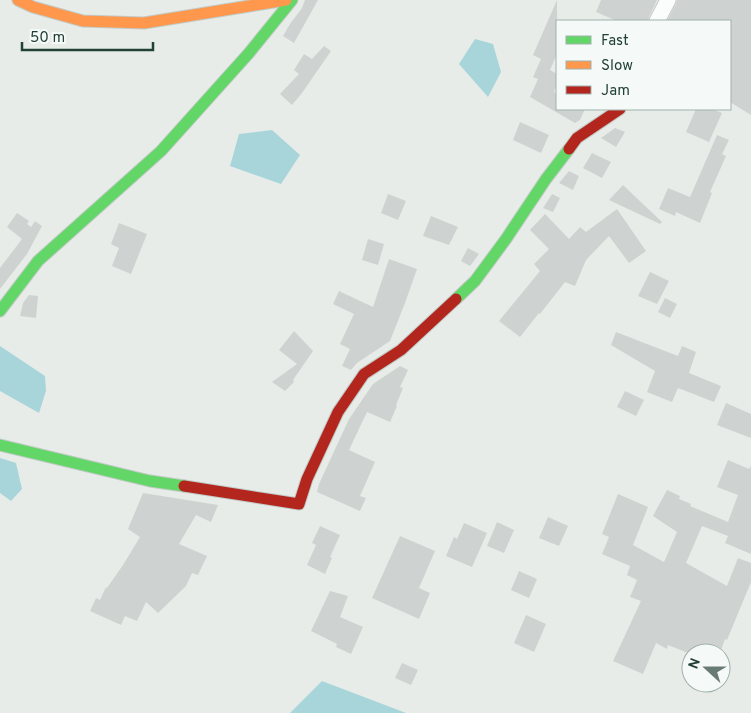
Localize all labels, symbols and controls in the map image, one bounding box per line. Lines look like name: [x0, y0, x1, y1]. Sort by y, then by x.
scale bar: [22, 20, 154, 52]
legend: [556, 20, 731, 110]
text: 50 m: [30, 29, 65, 48]
text: Fast: [601, 32, 629, 51]
text: Slow: [601, 57, 633, 76]
text: Jam: [601, 82, 630, 101]
north arrow: [681, 643, 731, 693]
text: N: [686, 656, 705, 672]

